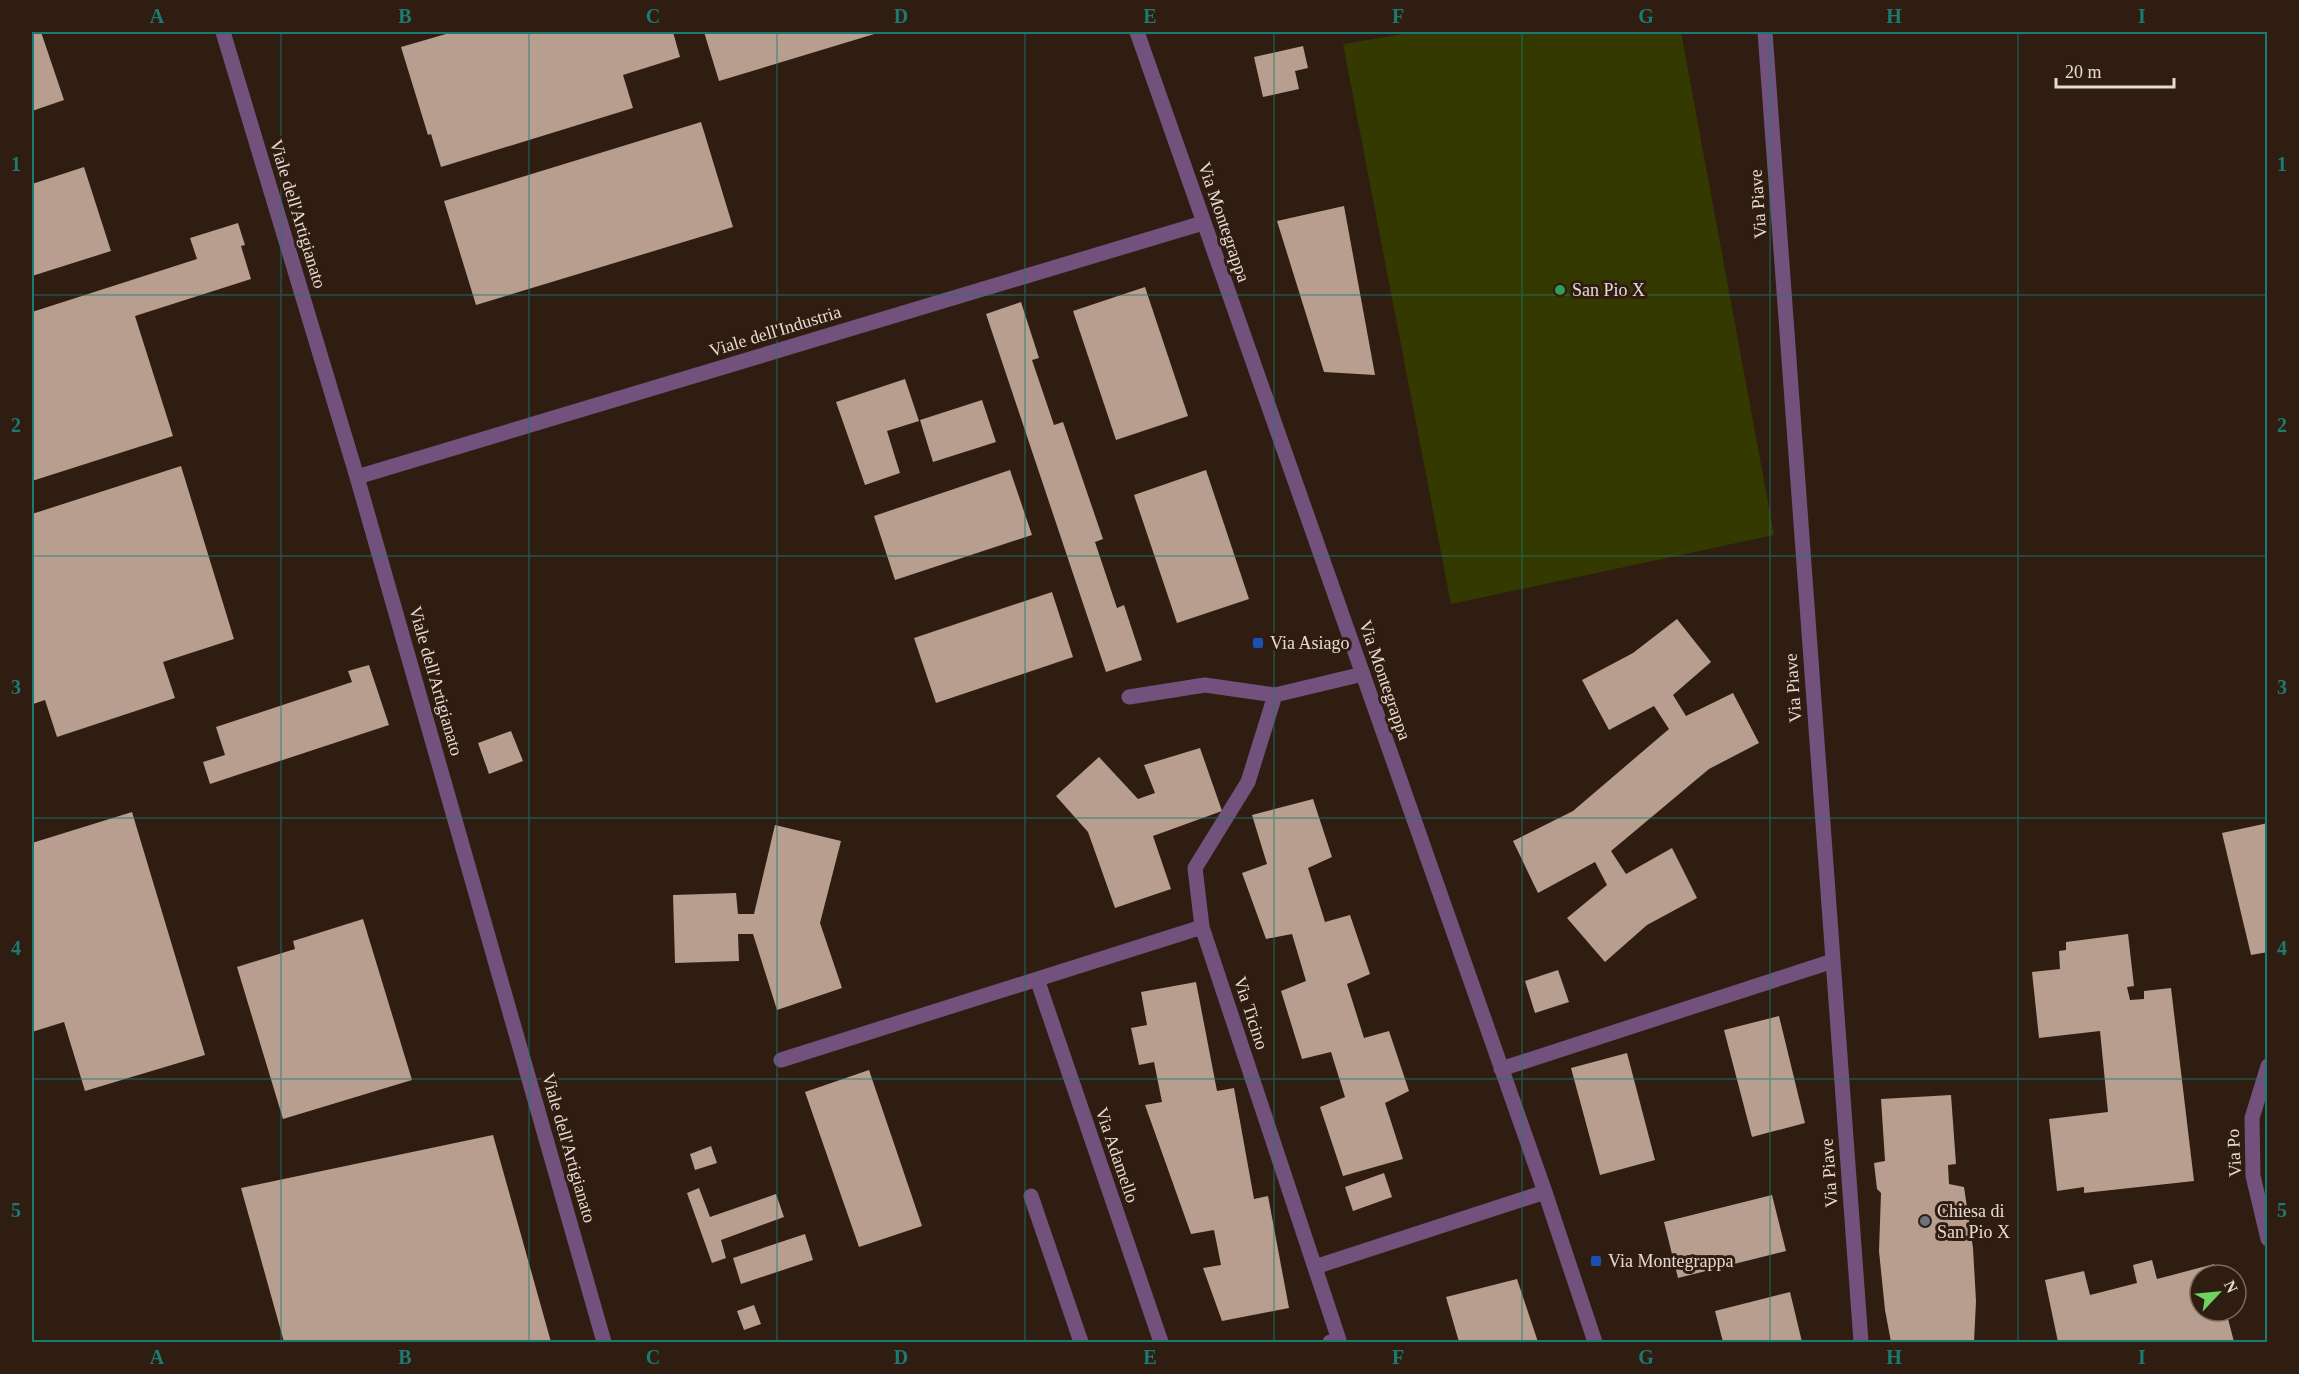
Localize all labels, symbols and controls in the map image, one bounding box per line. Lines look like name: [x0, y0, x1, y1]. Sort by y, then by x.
text: A: [150, 5, 165, 27]
text: B: [398, 5, 412, 27]
text: C: [646, 5, 660, 27]
text: D: [894, 5, 908, 27]
text: E: [1143, 5, 1157, 27]
text: F: [1392, 5, 1404, 27]
text: G: [1638, 5, 1654, 27]
text: H: [1886, 5, 1902, 27]
text: I: [2138, 5, 2146, 27]
scale bar: [2056, 51, 2174, 89]
text: 20 m: [2065, 62, 2102, 82]
street label: Viale dell'Artigianato: [266, 137, 330, 291]
text: 1: [11, 153, 21, 175]
text: 1: [2277, 153, 2287, 175]
street label: Via Montegrappa: [1194, 159, 1254, 285]
street label: Via Piave: [1746, 169, 1770, 239]
place label: San Pio X: [1572, 280, 1645, 300]
marker: San Pio X: [1553, 283, 1567, 297]
street label: Viale dell'Industria: [707, 301, 843, 361]
text: 2: [11, 414, 21, 436]
text: 2: [2277, 414, 2287, 436]
street label: Viale dell'Artigianato: [405, 604, 467, 758]
street label: Via Montegrappa: [1355, 617, 1415, 743]
place label: Via Asiago: [1270, 633, 1349, 653]
marker: Via Asiago: [1251, 636, 1265, 650]
street label: Via Piave: [1781, 653, 1805, 723]
text: 3: [11, 676, 21, 698]
text: 3: [2277, 676, 2287, 698]
text: 4: [11, 937, 21, 959]
text: 4: [2277, 937, 2287, 959]
street label: Via Ticino: [1230, 974, 1272, 1052]
street label: Viale dell'Artigianato: [538, 1071, 600, 1225]
street label: Via Adamello: [1091, 1105, 1143, 1205]
street label: Via Po: [2223, 1128, 2245, 1178]
street label: Via Piave: [1817, 1138, 1841, 1208]
text: 5: [11, 1199, 21, 1221]
text: 5: [2277, 1199, 2287, 1221]
place label: Chiesa di San Pio X: [1937, 1201, 2010, 1242]
marker: Chiesa di San Pio X: [1918, 1214, 1932, 1228]
place label: Via Montegrappa: [1608, 1251, 1733, 1271]
marker: Via Montegrappa: [1589, 1254, 1603, 1268]
north arrow: [2188, 1263, 2248, 1323]
text: N: [2221, 1278, 2241, 1296]
text: A: [150, 1346, 165, 1368]
text: B: [398, 1346, 412, 1368]
text: C: [646, 1346, 660, 1368]
text: D: [894, 1346, 908, 1368]
text: E: [1143, 1346, 1157, 1368]
text: F: [1392, 1346, 1404, 1368]
text: G: [1638, 1346, 1654, 1368]
text: H: [1886, 1346, 1902, 1368]
text: I: [2138, 1346, 2146, 1368]

